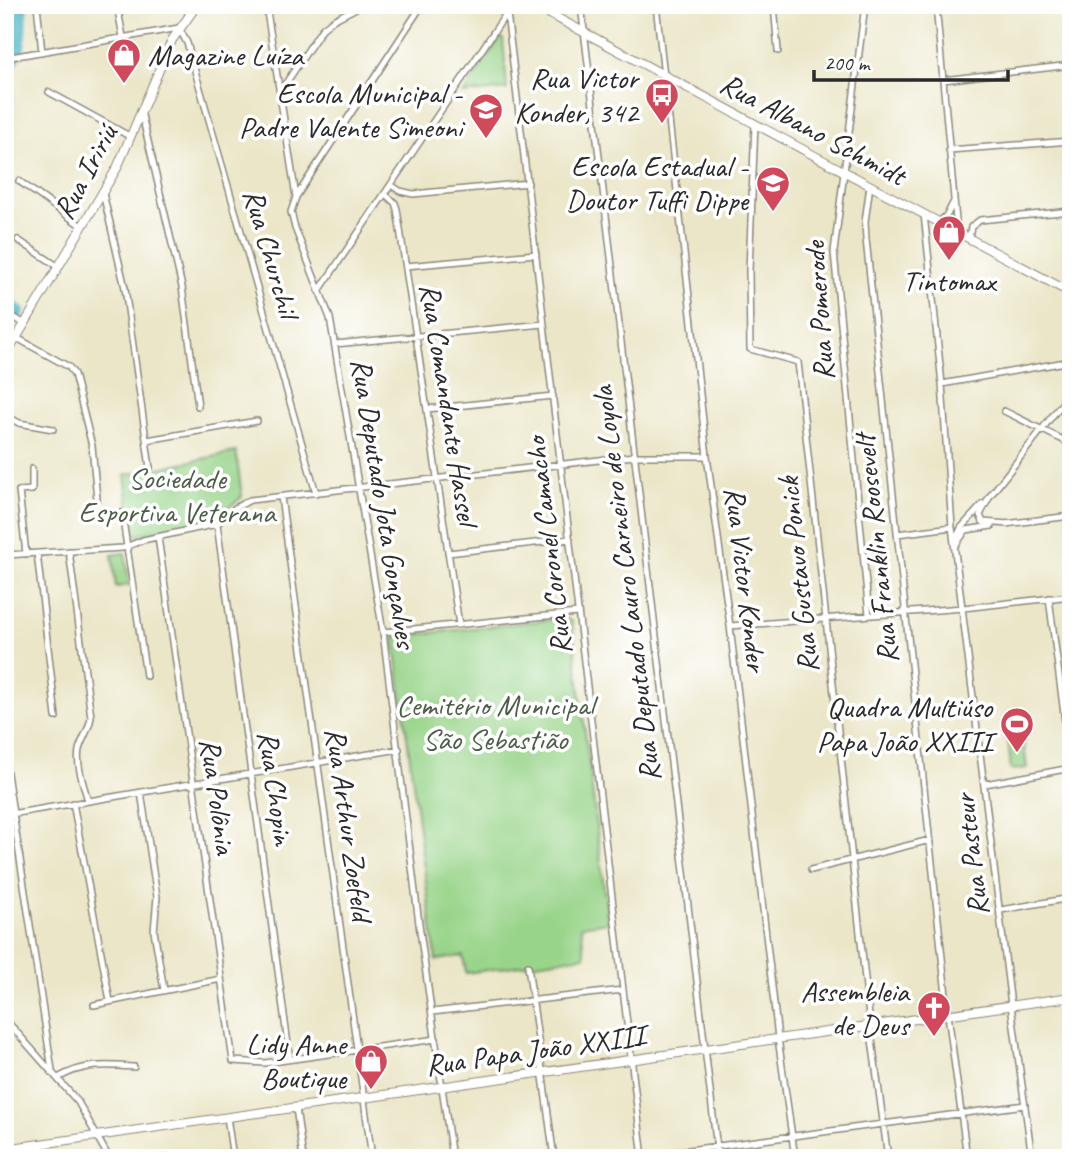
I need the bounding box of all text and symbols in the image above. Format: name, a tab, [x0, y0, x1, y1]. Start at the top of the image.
shop icon: Magazine Luíza	[105, 36, 143, 85]
place label: Magazine Luíza	[148, 36, 305, 74]
scale bar	[814, 38, 1008, 82]
text: 200 m	[824, 50, 871, 76]
place label: Rua Victor Konder, 342	[514, 59, 640, 131]
street label: Rua Albano Schmidt	[714, 64, 915, 195]
place label: Escola Municipal - Padre Valente Simeoni	[239, 74, 465, 146]
bus stop icon: Rua Victor Konder, 342	[643, 76, 681, 125]
school or university icon: Escola Municipal - Padre Valente Simeoni	[467, 91, 505, 140]
street label: Rua Iririú	[44, 116, 127, 226]
place label: Escola Estadual - Doutor Tuffi Dippe	[566, 147, 750, 219]
school or university icon: Escola Estadual - Doutor Tuffi Dippe	[754, 164, 792, 213]
street label: Rua Churchil	[235, 184, 309, 326]
shop icon: Tintomax	[930, 213, 968, 262]
street label: Rua Pomerode	[795, 238, 843, 382]
place label: Tintomax	[903, 262, 998, 300]
street label: Rua Comandante Hassel	[411, 281, 488, 532]
street label: Rua Deputado Jota Gonçalves	[342, 355, 426, 653]
street label: Rua Deputado Lauro Carneiro de Loyola	[583, 382, 669, 784]
street label: Rua Franklin Roosevelt	[845, 429, 907, 665]
street label: Rua Coronel Camacho	[515, 432, 580, 657]
park label: Sociedade Esportiva Veterana	[79, 459, 277, 531]
street label: Rua Gustavo Ponick	[769, 473, 827, 675]
street label: Rua Victor Konder	[716, 485, 776, 675]
park label: Cemitério Municipal São Sebastião	[396, 686, 599, 758]
place label: Quadra Multiúso Papa João XXIII	[817, 688, 998, 760]
sports icon: Quadra Multiúso Papa João XXIII	[998, 705, 1036, 754]
street label: Rua Arthur Zoefeld	[317, 725, 382, 927]
street label: Rua Chopin	[249, 728, 303, 849]
street label: Rua Polônia	[191, 736, 245, 858]
street label: Rua Pasteur	[944, 790, 997, 918]
place label: Assembleia de Deus	[801, 972, 912, 1044]
church icon: Assembleia de Deus	[915, 989, 953, 1038]
street label: Rua Papa João XXIII	[423, 1015, 653, 1084]
place label: Lidy Anne Boutique	[246, 1025, 348, 1097]
shop icon: Lidy Anne Boutique	[352, 1042, 390, 1091]

